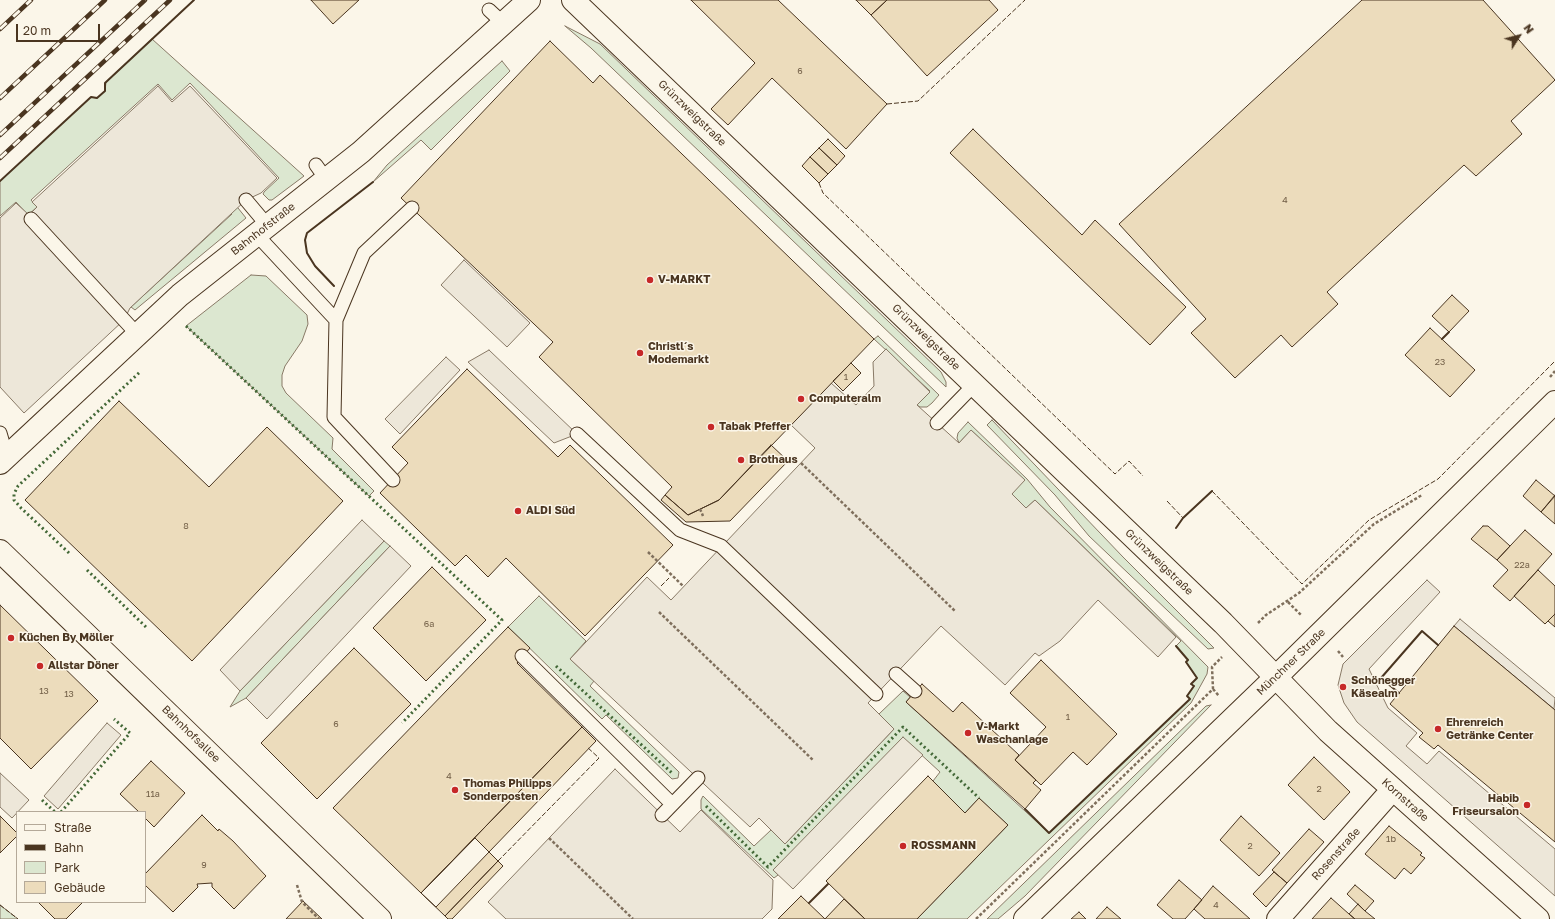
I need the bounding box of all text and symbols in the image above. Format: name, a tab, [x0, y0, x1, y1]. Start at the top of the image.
scale bar	[18, 16, 102, 42]
north arrow	[1499, 16, 1539, 56]
text: N	[1521, 21, 1537, 36]
text: 20 m	[23, 23, 51, 38]
house number: 6	[797, 66, 803, 76]
street label: Grünzweigstraße	[655, 77, 729, 149]
house number: 4	[1282, 195, 1288, 205]
street label: Bahnhofstraße	[228, 200, 298, 258]
place label: V-MARKT	[658, 273, 710, 287]
marker: V-MARKT	[645, 275, 655, 285]
street label: Grünzweigstraße	[889, 301, 963, 373]
place label: Christl´s Modemarkt	[648, 340, 709, 366]
marker: Christl´s Modemarkt	[635, 348, 645, 358]
house number: 23	[1435, 357, 1445, 367]
house number: 1	[844, 372, 848, 382]
place label: Computeralm	[809, 392, 881, 406]
marker: Computeralm	[796, 394, 806, 404]
place label: Tabak Pfeffer	[719, 420, 791, 434]
marker: Tabak Pfeffer	[706, 422, 716, 432]
place label: Brothaus	[749, 453, 798, 467]
marker: Brothaus	[736, 455, 746, 465]
place label: ALDI Süd	[526, 504, 575, 518]
marker: ALDI Süd	[513, 506, 523, 516]
house number: 8	[183, 521, 189, 531]
street label: Grünzweigstraße	[1122, 526, 1196, 598]
house number: 22a	[1514, 560, 1530, 570]
house number: 6a	[424, 619, 434, 629]
street label: Münchner Straße	[1254, 626, 1328, 698]
place label: Küchen By Möller	[19, 631, 114, 645]
marker: Küchen By Möller	[6, 633, 16, 643]
place label: Allstar Döner	[48, 659, 119, 673]
marker: Allstar Döner	[35, 661, 45, 671]
place label: Schönegger Käsealm	[1351, 674, 1415, 700]
marker: Schönegger Käsealm	[1338, 682, 1348, 692]
house number: 13	[39, 686, 49, 696]
house number: 13	[64, 689, 74, 699]
street label: Bahnhofsallee	[159, 703, 223, 765]
house number: 1	[1066, 712, 1070, 722]
place label: Ehrenreich Getränke Center	[1446, 716, 1534, 742]
house number: 6	[333, 719, 339, 729]
place label: V-Markt Waschanlage	[976, 720, 1048, 746]
marker: Ehrenreich Getränke Center	[1433, 724, 1443, 734]
marker: V-Markt Waschanlage	[963, 728, 973, 738]
house number: 4	[446, 771, 452, 781]
street label: Kornstraße	[1379, 776, 1431, 824]
place label: Thomas Philipps Sonderposten	[463, 777, 552, 803]
house number: 2	[1316, 784, 1322, 794]
marker: Thomas Philipps Sonderposten	[450, 785, 460, 795]
house number: 11a	[146, 789, 160, 799]
place label: Habib Friseursalon	[1452, 792, 1519, 818]
marker: Habib Friseursalon	[1522, 800, 1532, 810]
legend	[16, 811, 146, 903]
text: Straße	[54, 820, 92, 835]
street label: Rosenstraße	[1309, 825, 1363, 883]
house number: 1b	[1386, 834, 1396, 844]
place label: ROSSMANN	[911, 839, 976, 853]
text: Bahn	[54, 840, 84, 855]
marker: ROSSMANN	[898, 841, 908, 851]
house number: 2	[1247, 841, 1253, 851]
text: Park	[54, 860, 80, 875]
house number: 9	[201, 860, 207, 870]
text: Gebäude	[54, 880, 105, 895]
house number: 4	[1213, 900, 1219, 910]

